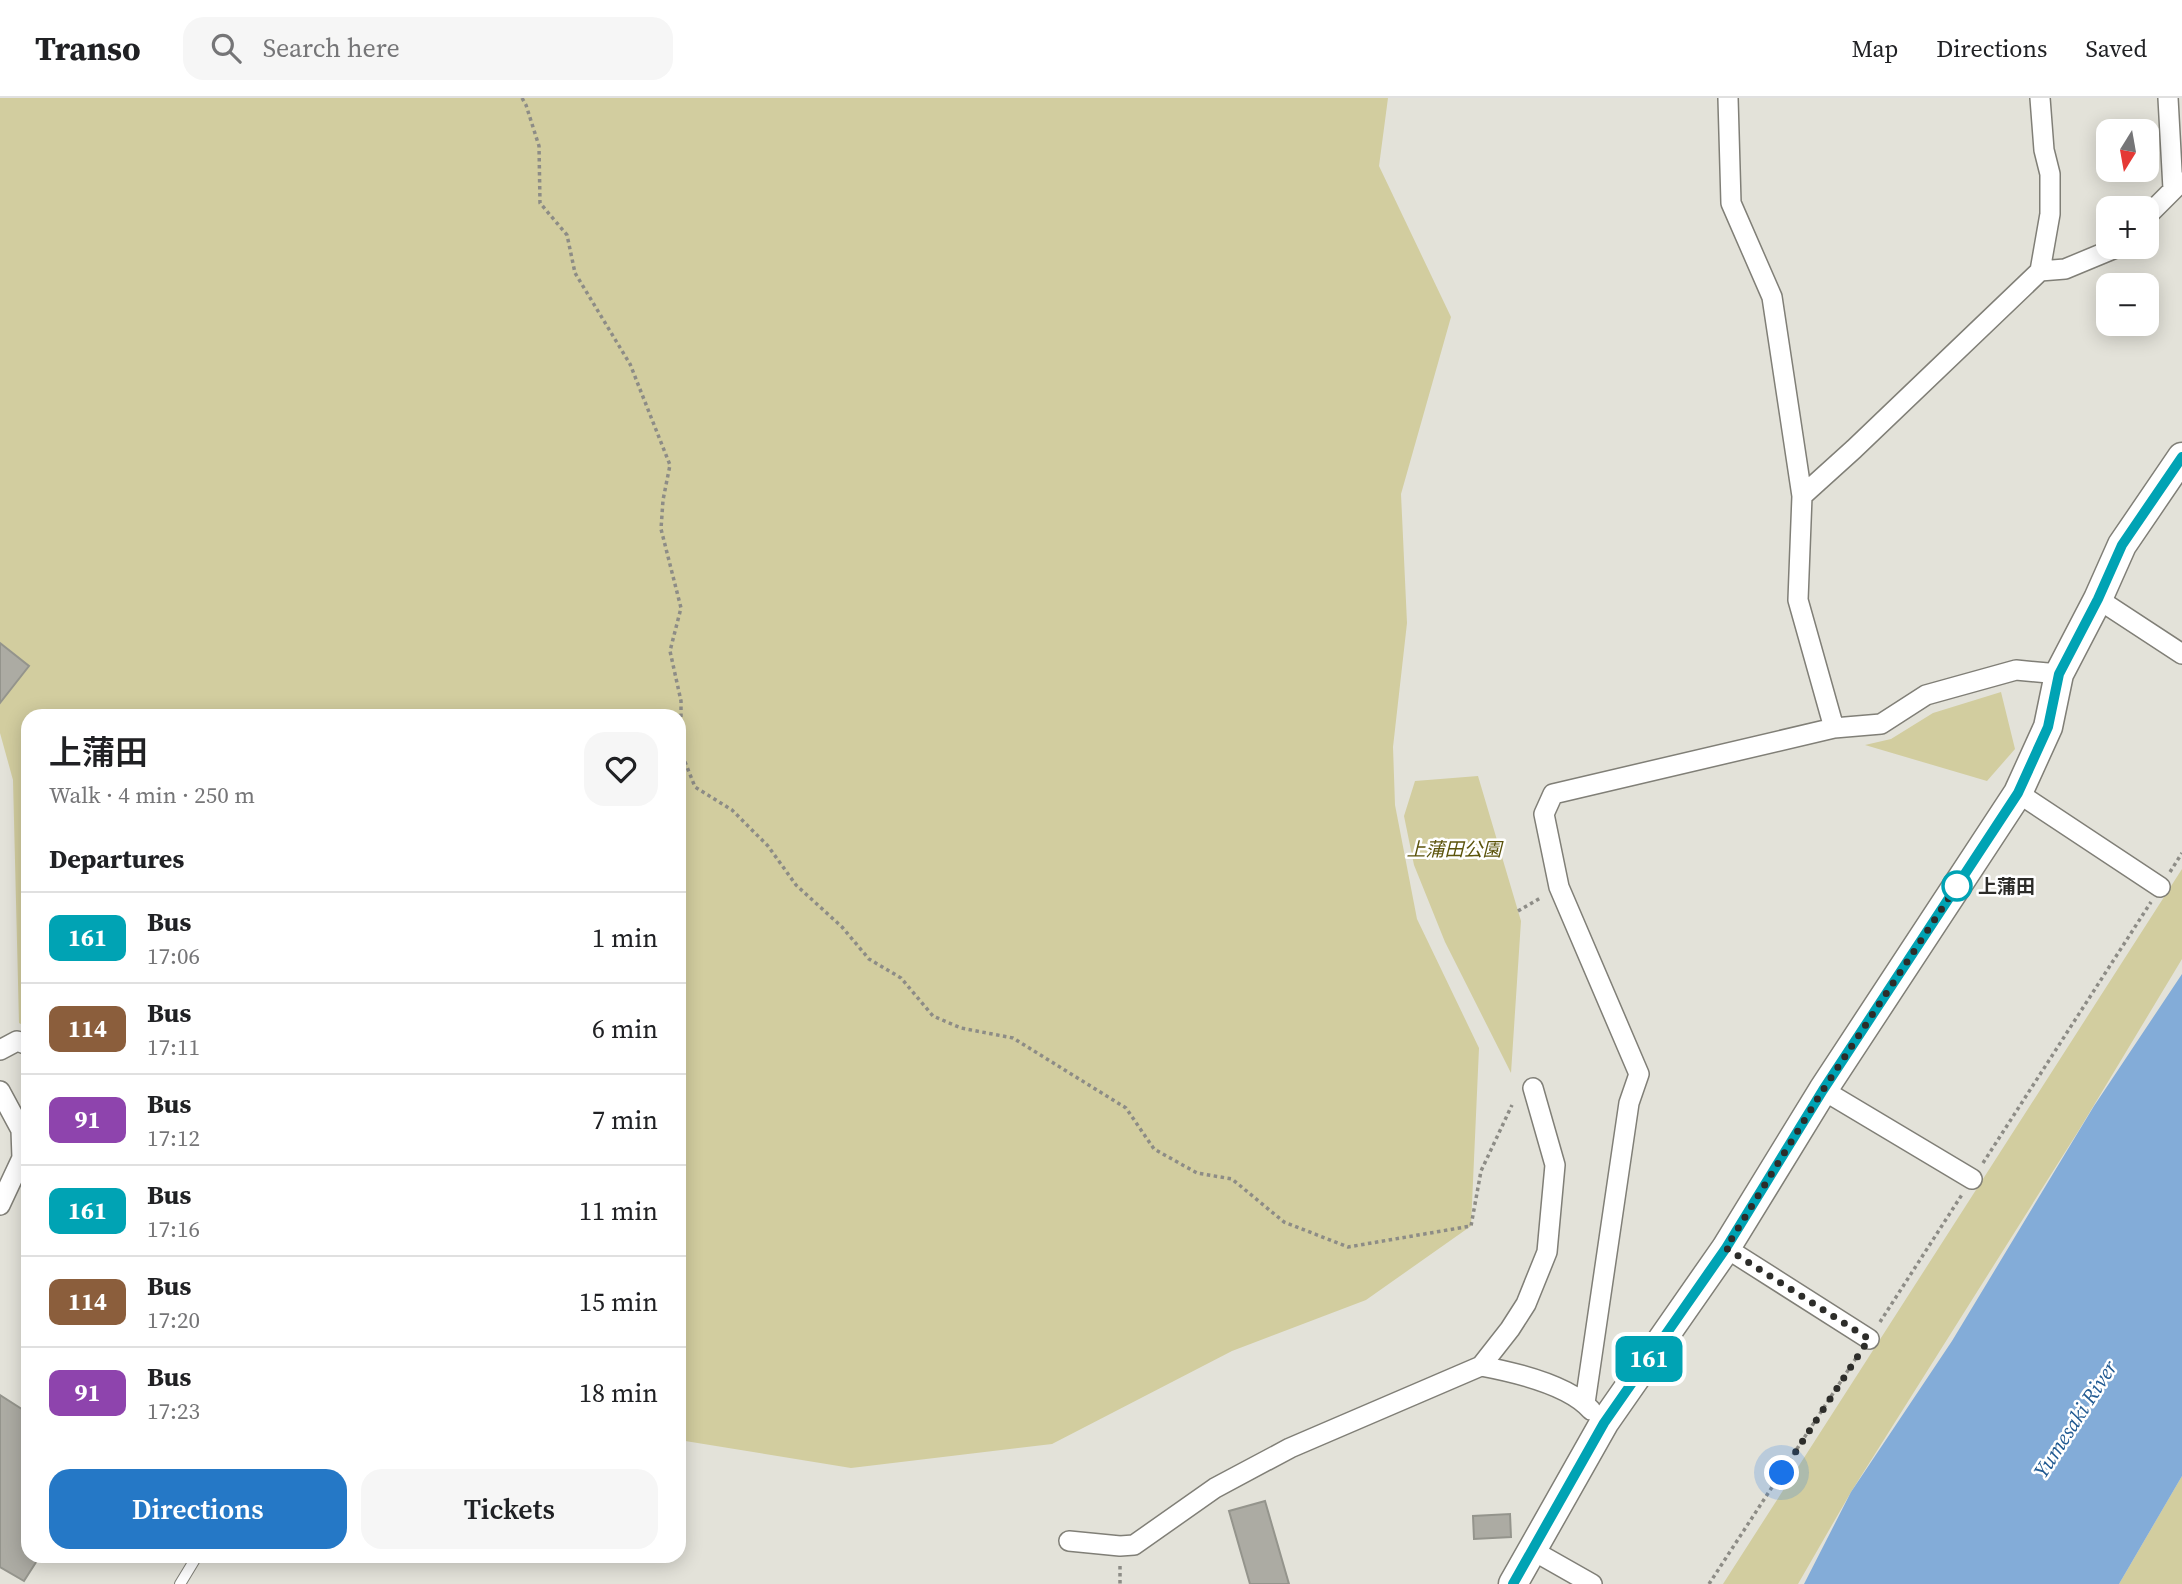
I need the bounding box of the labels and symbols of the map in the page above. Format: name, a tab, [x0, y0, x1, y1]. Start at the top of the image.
north arrow	[2096, 119, 2160, 182]
park label: 上蒲田公園	[1406, 836, 1504, 862]
marker: 上蒲田	[1942, 871, 1972, 901]
place label: 上蒲田	[1978, 873, 2035, 899]
line badge: 161	[1609, 1336, 1689, 1382]
water label: Yumesaki River	[2026, 1354, 2124, 1483]
your location	[1764, 1455, 1799, 1490]

